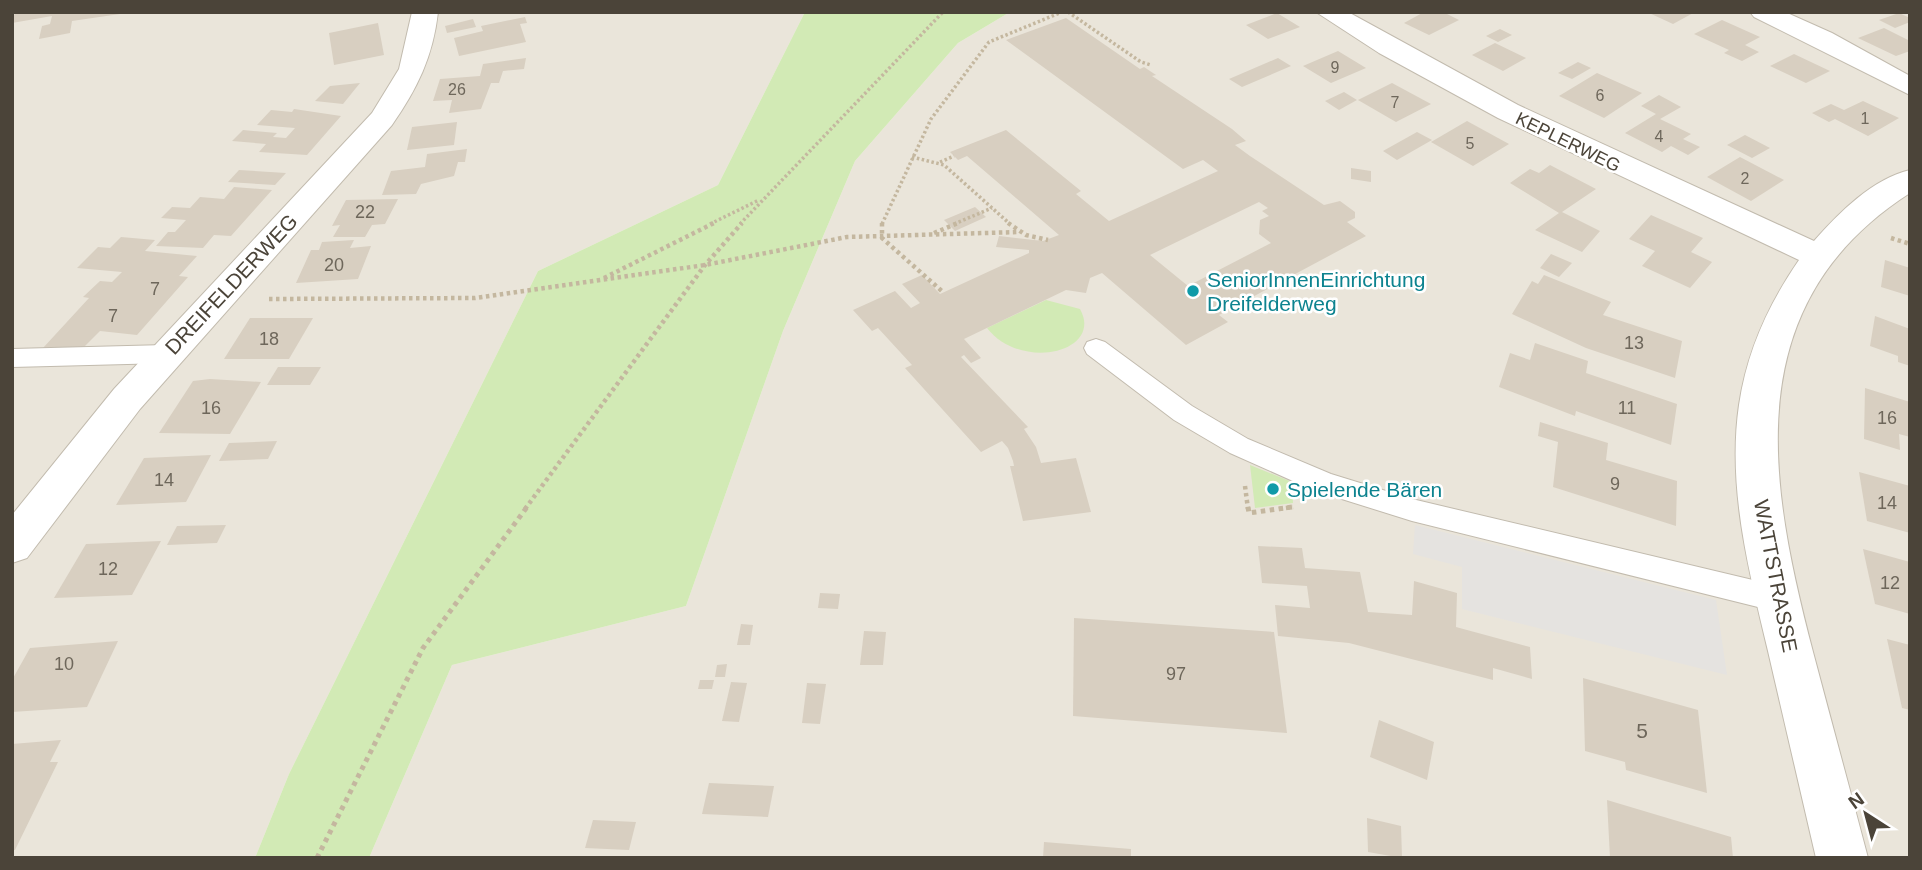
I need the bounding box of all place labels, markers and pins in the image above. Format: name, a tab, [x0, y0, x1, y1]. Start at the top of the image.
place label: SeniorInnenEinrichtung Dreifelderweg	[1207, 268, 1425, 315]
marker: SeniorInnenEinrichtung Dreifelderweg	[1185, 283, 1201, 299]
place label: Spielende Bären	[1287, 478, 1442, 501]
marker: Spielende Bären	[1265, 481, 1281, 497]

